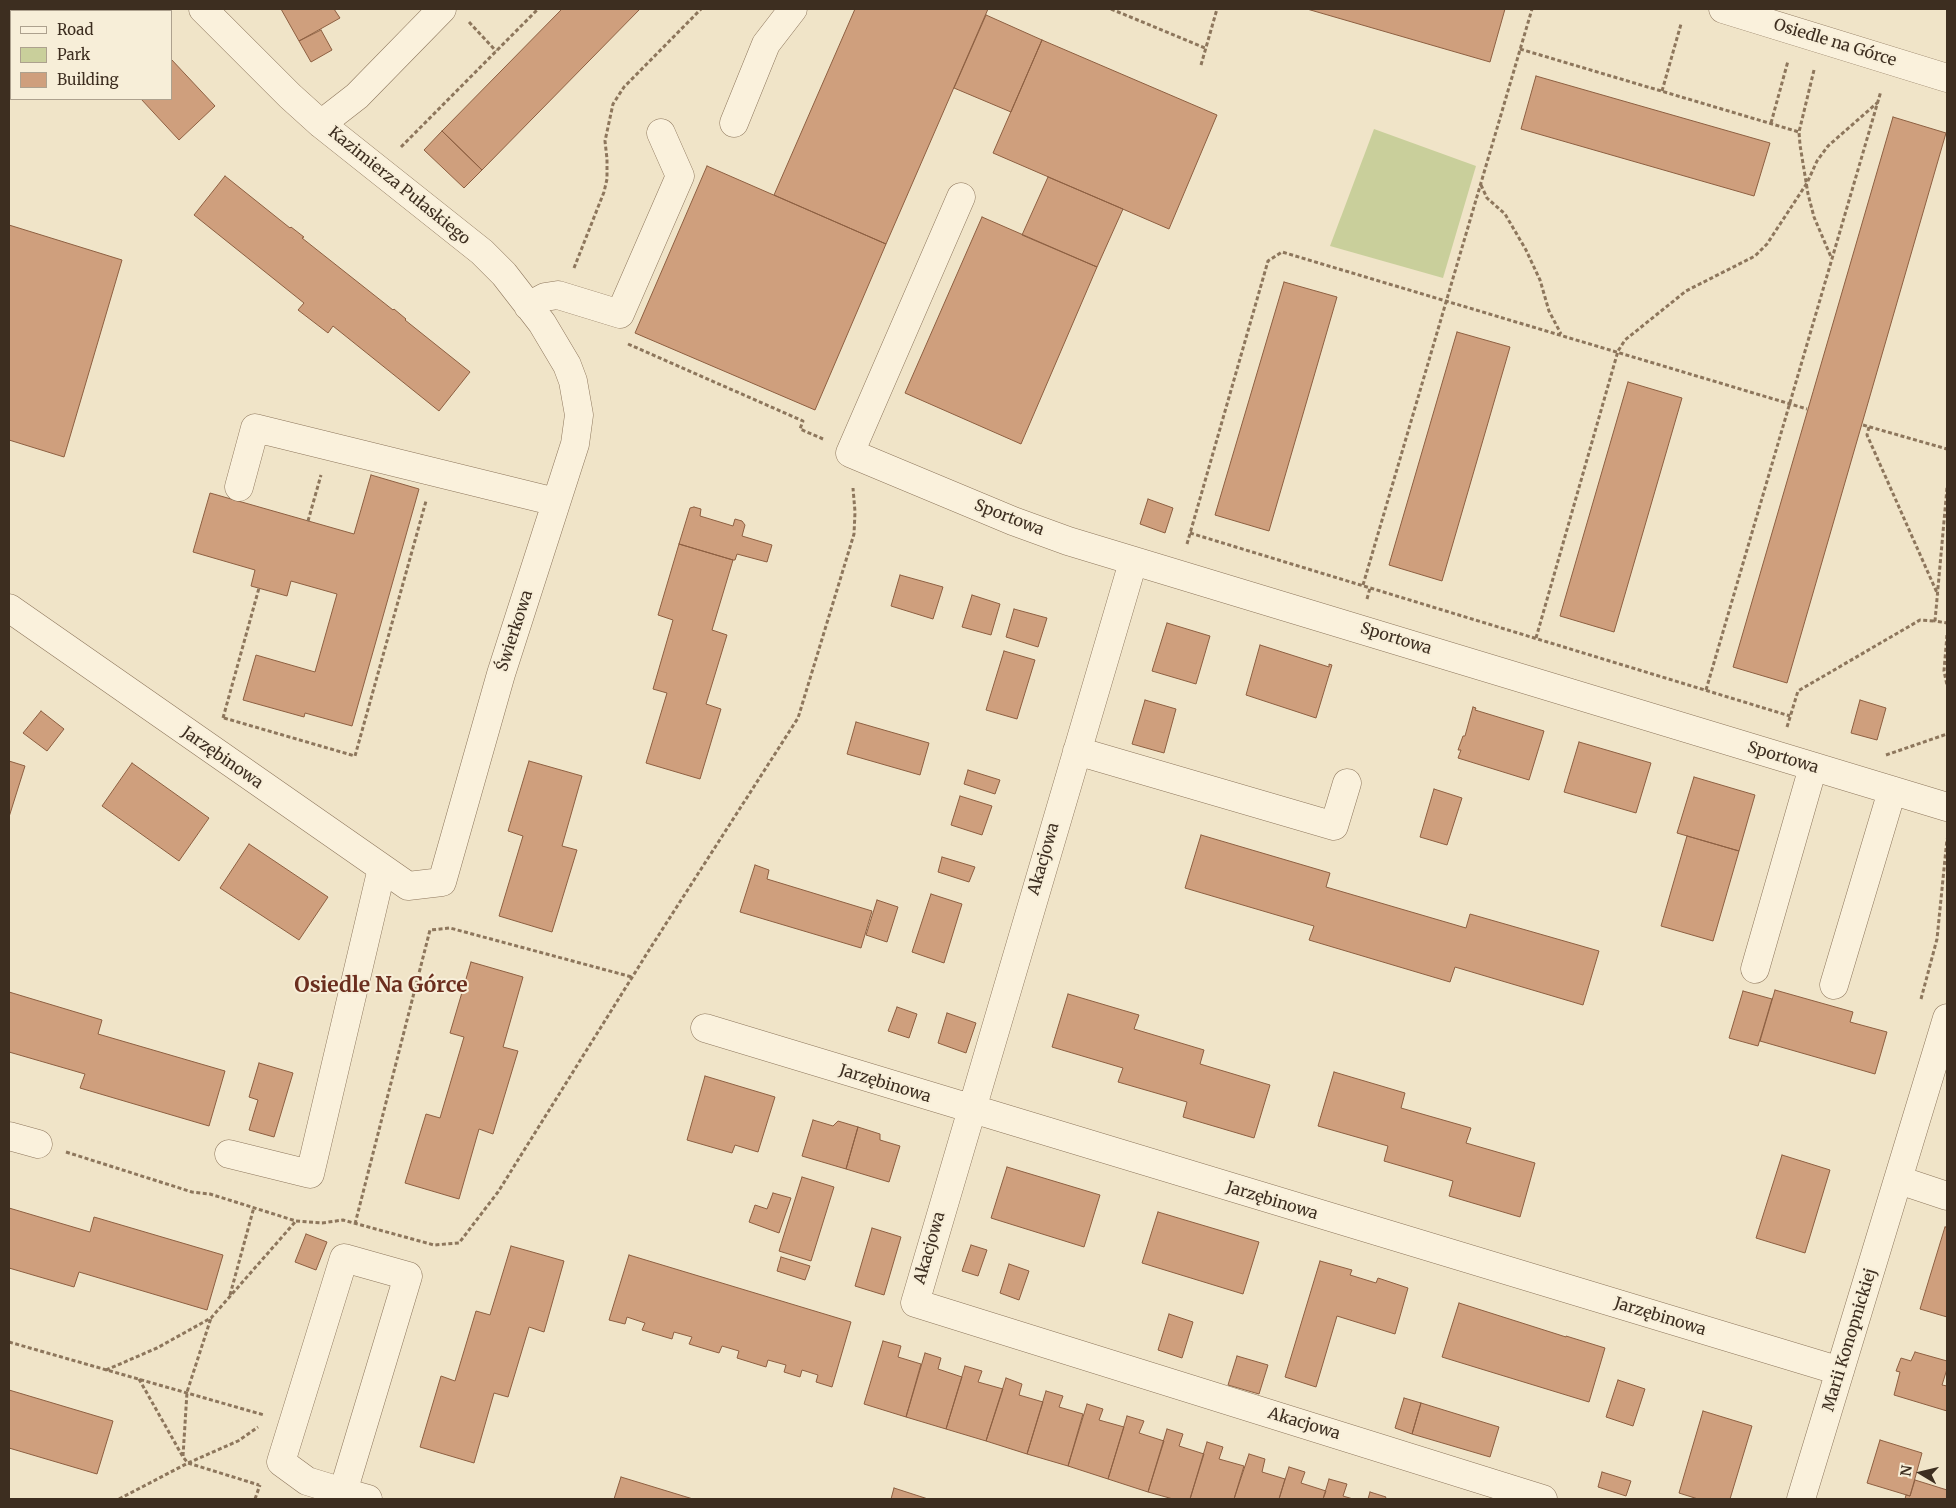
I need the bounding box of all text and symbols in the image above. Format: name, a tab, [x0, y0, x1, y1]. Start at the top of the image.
legend	[10, 10, 172, 100]
street label: Osiedle na Górce	[1771, 15, 1899, 71]
text: Road	[57, 20, 93, 39]
text: Park	[57, 45, 90, 64]
text: Building	[57, 70, 119, 89]
street label: Kazimierza Pułaskiego	[324, 123, 474, 249]
street label: Sportowa	[971, 496, 1047, 540]
street label: Świerkowa	[493, 588, 537, 674]
street label: Sportowa	[1358, 619, 1434, 659]
street label: Jarzębinowa	[178, 723, 266, 793]
street label: Sportowa	[1745, 738, 1821, 778]
street label: Akacjowa	[1025, 821, 1063, 897]
district label: Osiedle Na Górce	[294, 973, 468, 999]
street label: Jarzębinowa	[837, 1061, 933, 1107]
street label: Jarzębinowa	[1224, 1178, 1320, 1224]
street label: Akacjowa	[911, 1210, 949, 1286]
street label: Marii Konopnickiej	[1819, 1266, 1881, 1414]
street label: Jarzębinowa	[1612, 1294, 1708, 1340]
street label: Akacjowa	[1266, 1404, 1342, 1444]
north arrow	[1896, 1448, 1946, 1498]
text: N	[1896, 1464, 1916, 1478]

